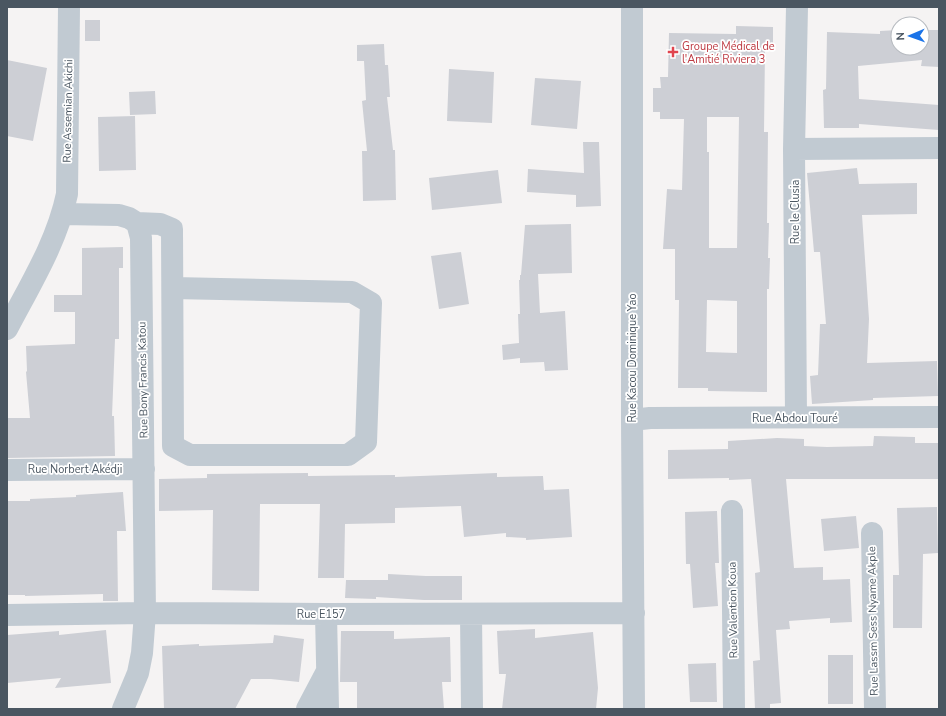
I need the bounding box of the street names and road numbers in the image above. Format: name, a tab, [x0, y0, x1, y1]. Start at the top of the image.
street label: Rue Assemian Akichi	[60, 59, 76, 163]
street label: Rue le Clusia	[788, 180, 803, 244]
street label: Rue Kacou Dominique Yao	[625, 294, 640, 422]
street label: Rue Bony Francis Katou	[134, 321, 152, 439]
street label: Rue Abdou Touré	[752, 411, 838, 426]
street label: Rue Norbert Akédji	[28, 462, 122, 477]
street label: Rue Lassm Sess Nyame Akple	[864, 546, 882, 696]
street label: Rue Valention Koua	[725, 561, 741, 658]
street label: Rue E157	[297, 607, 345, 622]

